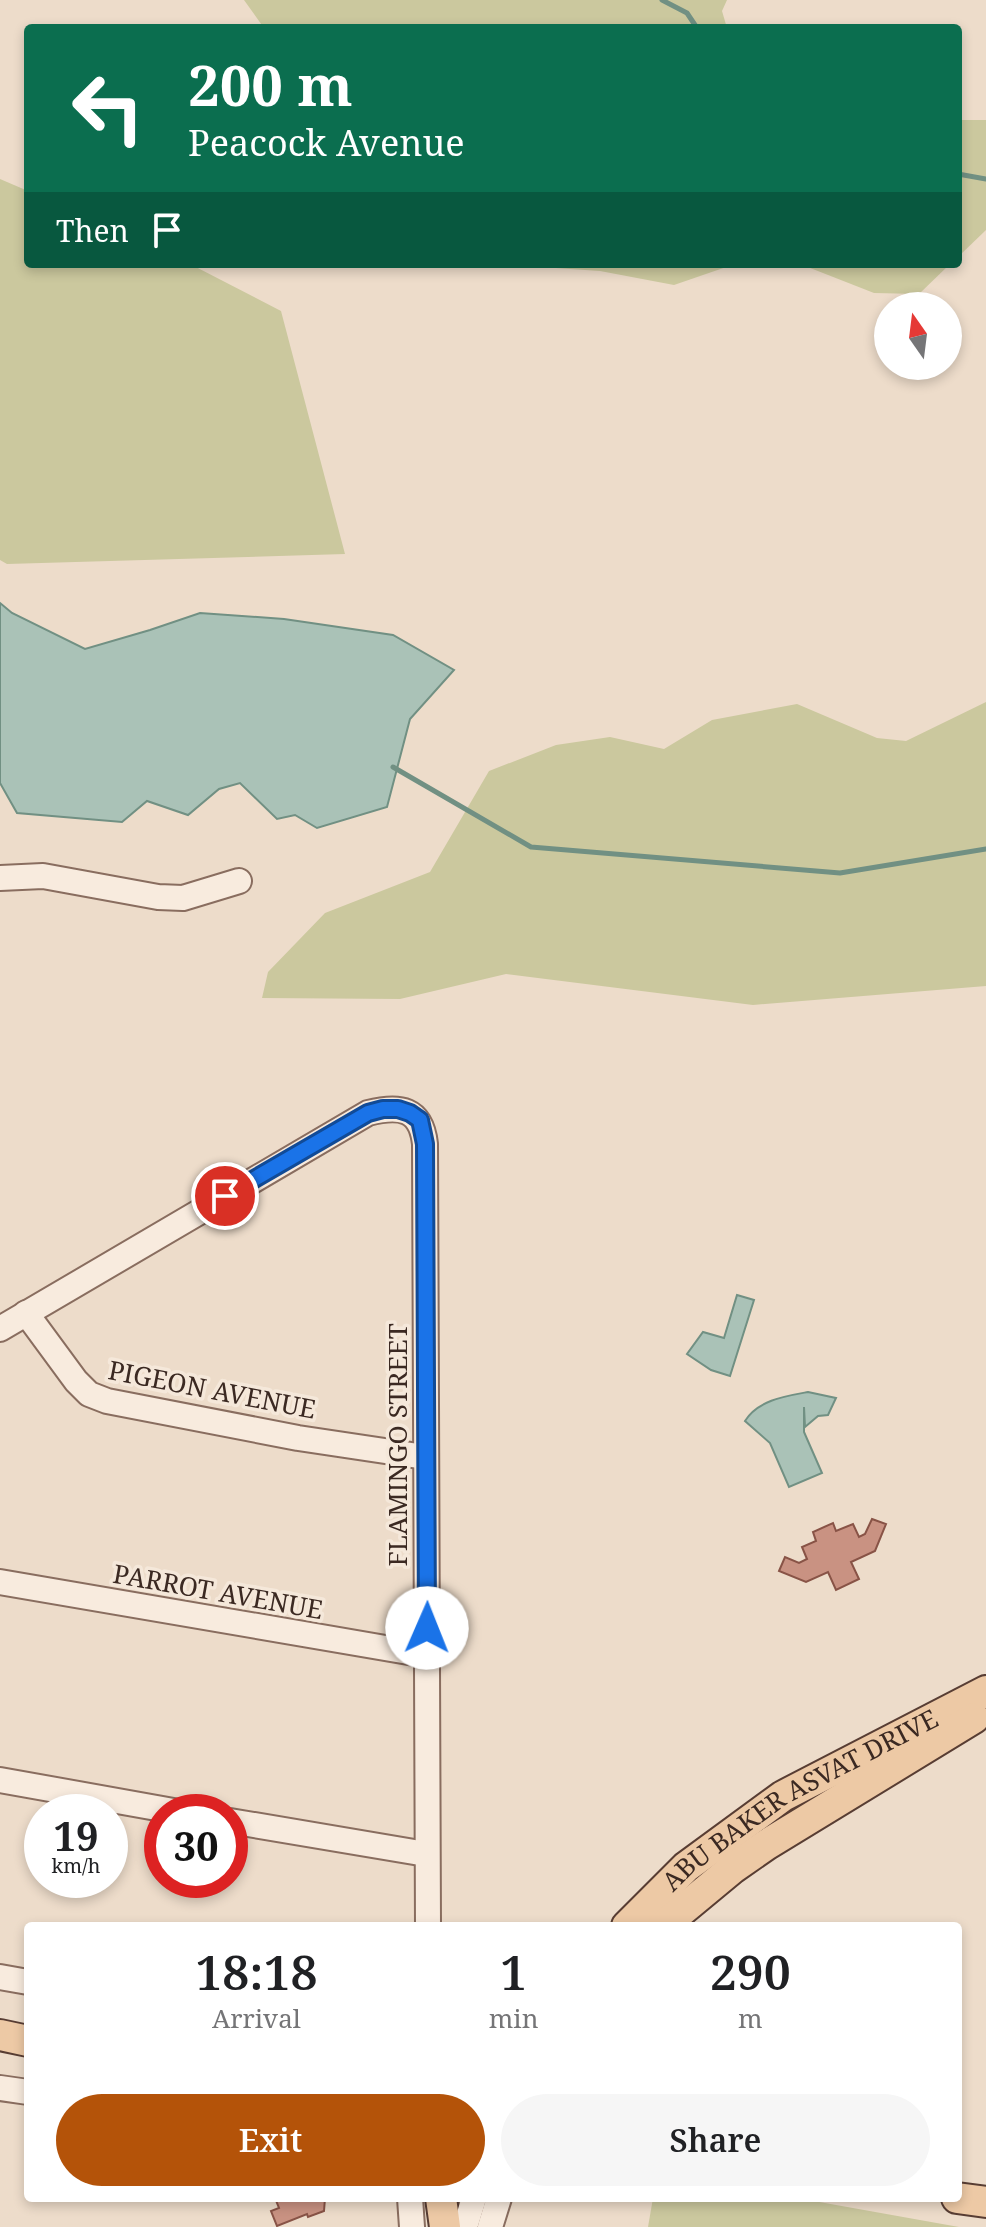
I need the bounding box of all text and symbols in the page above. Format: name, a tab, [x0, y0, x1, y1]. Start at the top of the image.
text: 200 m	[188, 46, 353, 122]
icon: left	[56, 56, 160, 160]
text: Peacock Avenue	[188, 118, 465, 167]
icon: arrive	[145, 208, 189, 252]
text: Then	[56, 210, 129, 251]
north arrow	[874, 292, 962, 380]
map controls	[874, 292, 962, 380]
pin	[191, 1162, 259, 1230]
icon: arrive	[203, 1174, 247, 1218]
street label: FLAMINGO STREET	[379, 1323, 415, 1567]
street label: PIGEON AVENUE	[105, 1351, 319, 1427]
street label: PARROT AVENUE	[110, 1555, 326, 1627]
position arrow	[385, 1586, 469, 1670]
street label: ABU BAKER ASVAT DRIVE	[653, 1700, 944, 1898]
speed limit sign: 30	[144, 1794, 248, 1898]
text: 19	[53, 1808, 99, 1863]
text: km/h	[51, 1852, 101, 1879]
text: 18:18	[195, 1939, 318, 2004]
text: 1	[500, 1939, 527, 2004]
text: 290	[710, 1939, 791, 2004]
text: Arrival	[212, 2000, 301, 2036]
text: min	[489, 2000, 538, 2036]
text: m	[738, 2000, 763, 2036]
button: Exit	[56, 2094, 485, 2186]
button: Share	[501, 2094, 930, 2186]

